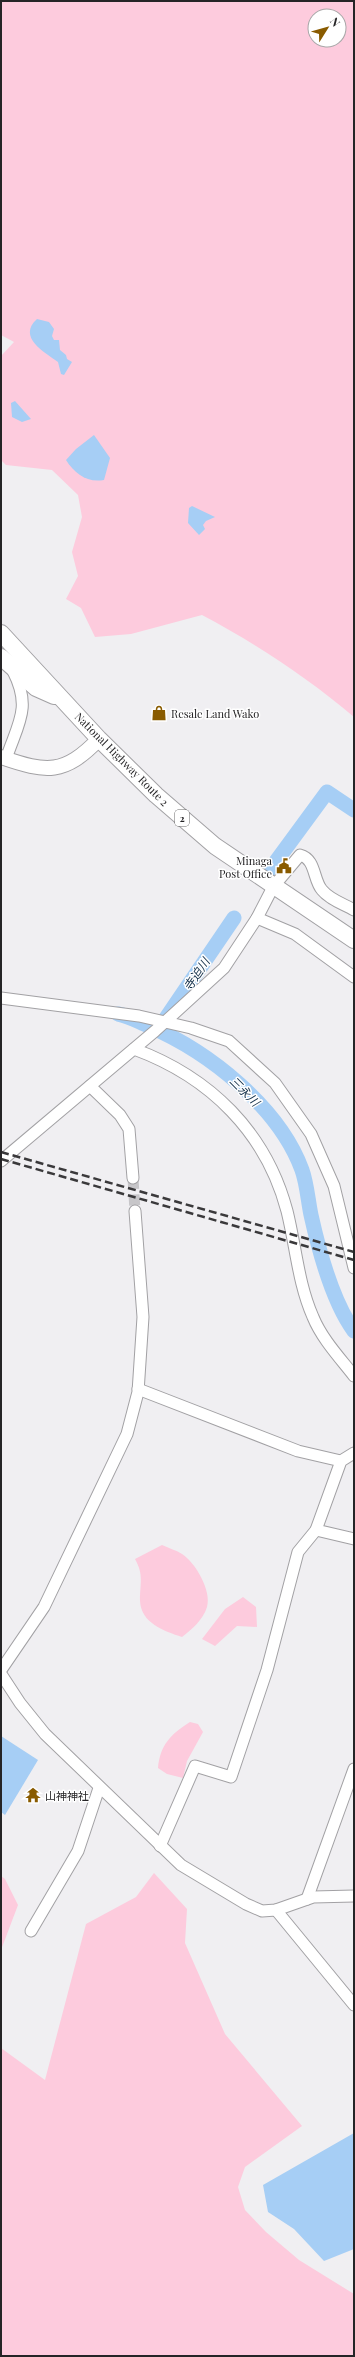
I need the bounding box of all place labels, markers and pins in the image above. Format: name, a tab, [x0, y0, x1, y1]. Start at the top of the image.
shop icon: Resale Land Wako	[150, 704, 168, 722]
place label: Resale Land Wako	[171, 706, 259, 721]
place label: Minaga Post Office	[219, 853, 273, 881]
public building icon: Minaga Post Office	[275, 857, 293, 875]
temple icon: 山神神社	[24, 1786, 42, 1804]
place label: 山神神社	[45, 1788, 89, 1803]

